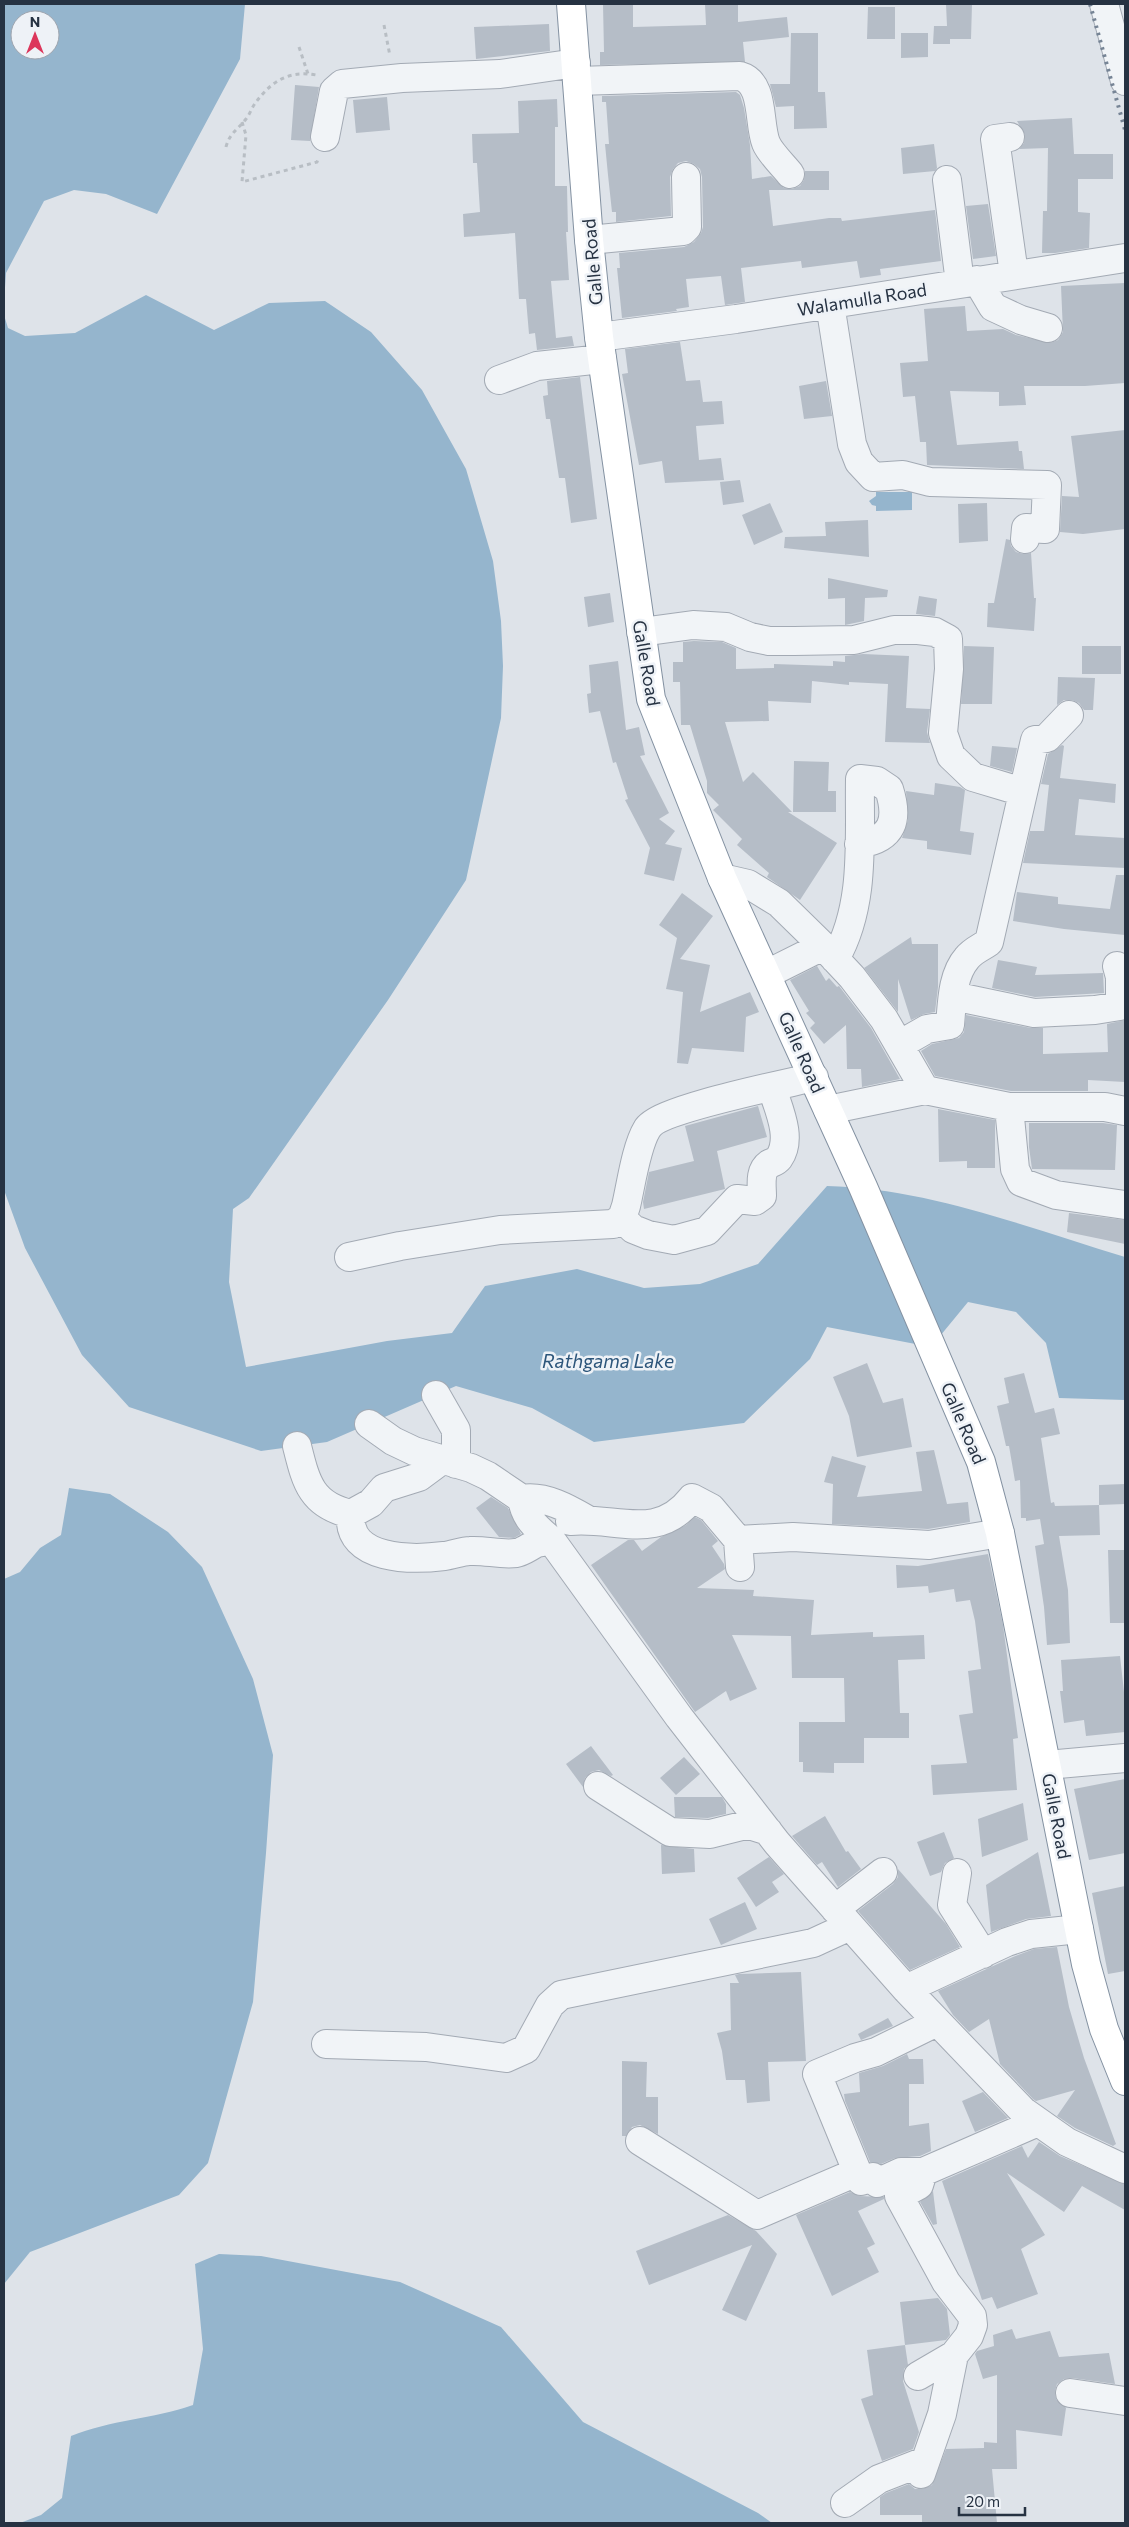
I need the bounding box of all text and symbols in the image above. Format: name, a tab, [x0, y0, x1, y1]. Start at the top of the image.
north arrow	[10, 10, 60, 60]
text: N	[30, 13, 40, 30]
street label: Galle Road	[577, 218, 607, 306]
street label: Walamulla Road	[796, 278, 928, 320]
street label: Galle Road	[629, 618, 665, 708]
street label: Galle Road	[774, 1008, 830, 1096]
water label: Rathgama Lake	[542, 1349, 674, 1372]
street label: Galle Road	[937, 1379, 991, 1467]
street label: Galle Road	[1038, 1771, 1076, 1861]
scale bar	[959, 2484, 1025, 2516]
text: 20 m	[966, 2492, 1000, 2510]

